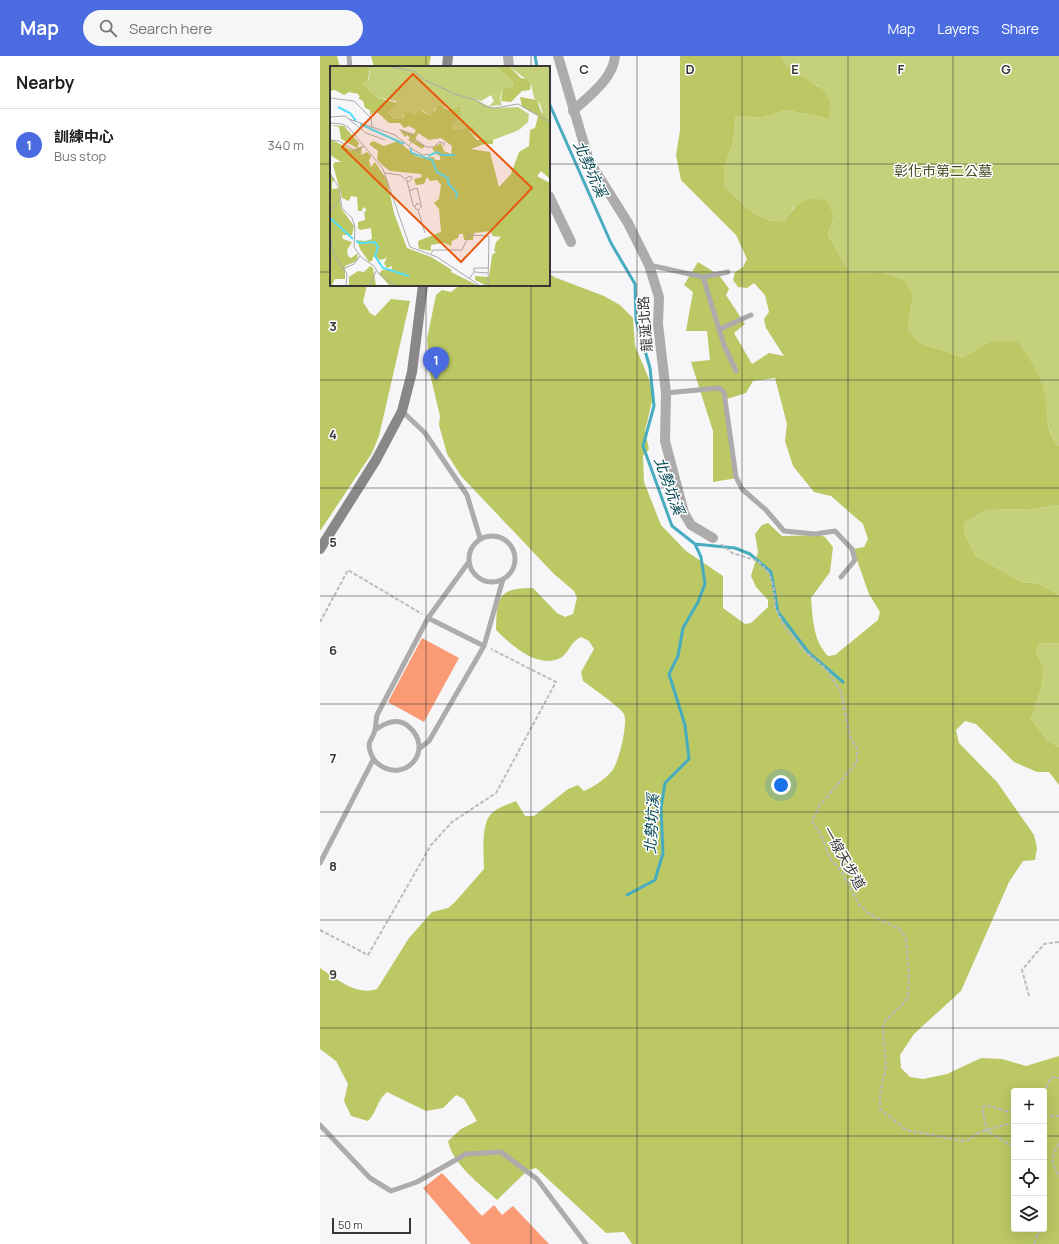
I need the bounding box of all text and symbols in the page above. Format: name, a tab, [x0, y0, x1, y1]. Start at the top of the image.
search box	[83, 10, 363, 46]
text: Map	[20, 15, 59, 41]
icon: search	[97, 17, 119, 39]
text: Search here	[129, 18, 212, 39]
text: Map	[887, 19, 915, 38]
text: Layers	[937, 19, 979, 38]
text: Share	[1001, 19, 1039, 38]
text: C	[579, 60, 589, 78]
text: D	[685, 60, 695, 78]
text: E	[791, 60, 799, 78]
text: F	[898, 60, 905, 78]
text: G	[1001, 60, 1011, 78]
inset map	[330, 66, 550, 286]
text: Nearby	[16, 71, 74, 94]
text: 訓練中心	[54, 126, 114, 147]
text: 1	[26, 136, 32, 154]
text: 340 m	[268, 136, 304, 154]
water label: 北勢坑溪	[569, 137, 613, 202]
text: Bus stop	[54, 147, 106, 165]
park label: 彰化市第二公墓	[894, 161, 992, 180]
street label: 龍涎北路	[633, 295, 656, 353]
text: 3	[329, 317, 337, 335]
pin: 1	[423, 347, 449, 380]
text: 4	[329, 425, 337, 443]
water label: 北勢坑溪	[649, 454, 690, 519]
text: 5	[329, 533, 337, 551]
text: 6	[329, 641, 337, 659]
text: 7	[330, 749, 337, 767]
your location	[771, 775, 791, 795]
water label: 北勢坑溪	[639, 791, 664, 854]
street label: 一線天步道	[819, 823, 870, 893]
text: 8	[329, 857, 337, 875]
text: 9	[329, 965, 337, 983]
map controls	[1011, 1088, 1047, 1232]
button: +	[1011, 1088, 1047, 1124]
button: −	[1011, 1124, 1047, 1160]
button: locate	[1011, 1160, 1047, 1196]
button: layers	[1011, 1196, 1047, 1232]
scale bar	[332, 1216, 411, 1235]
text: 50 m	[338, 1217, 363, 1232]

